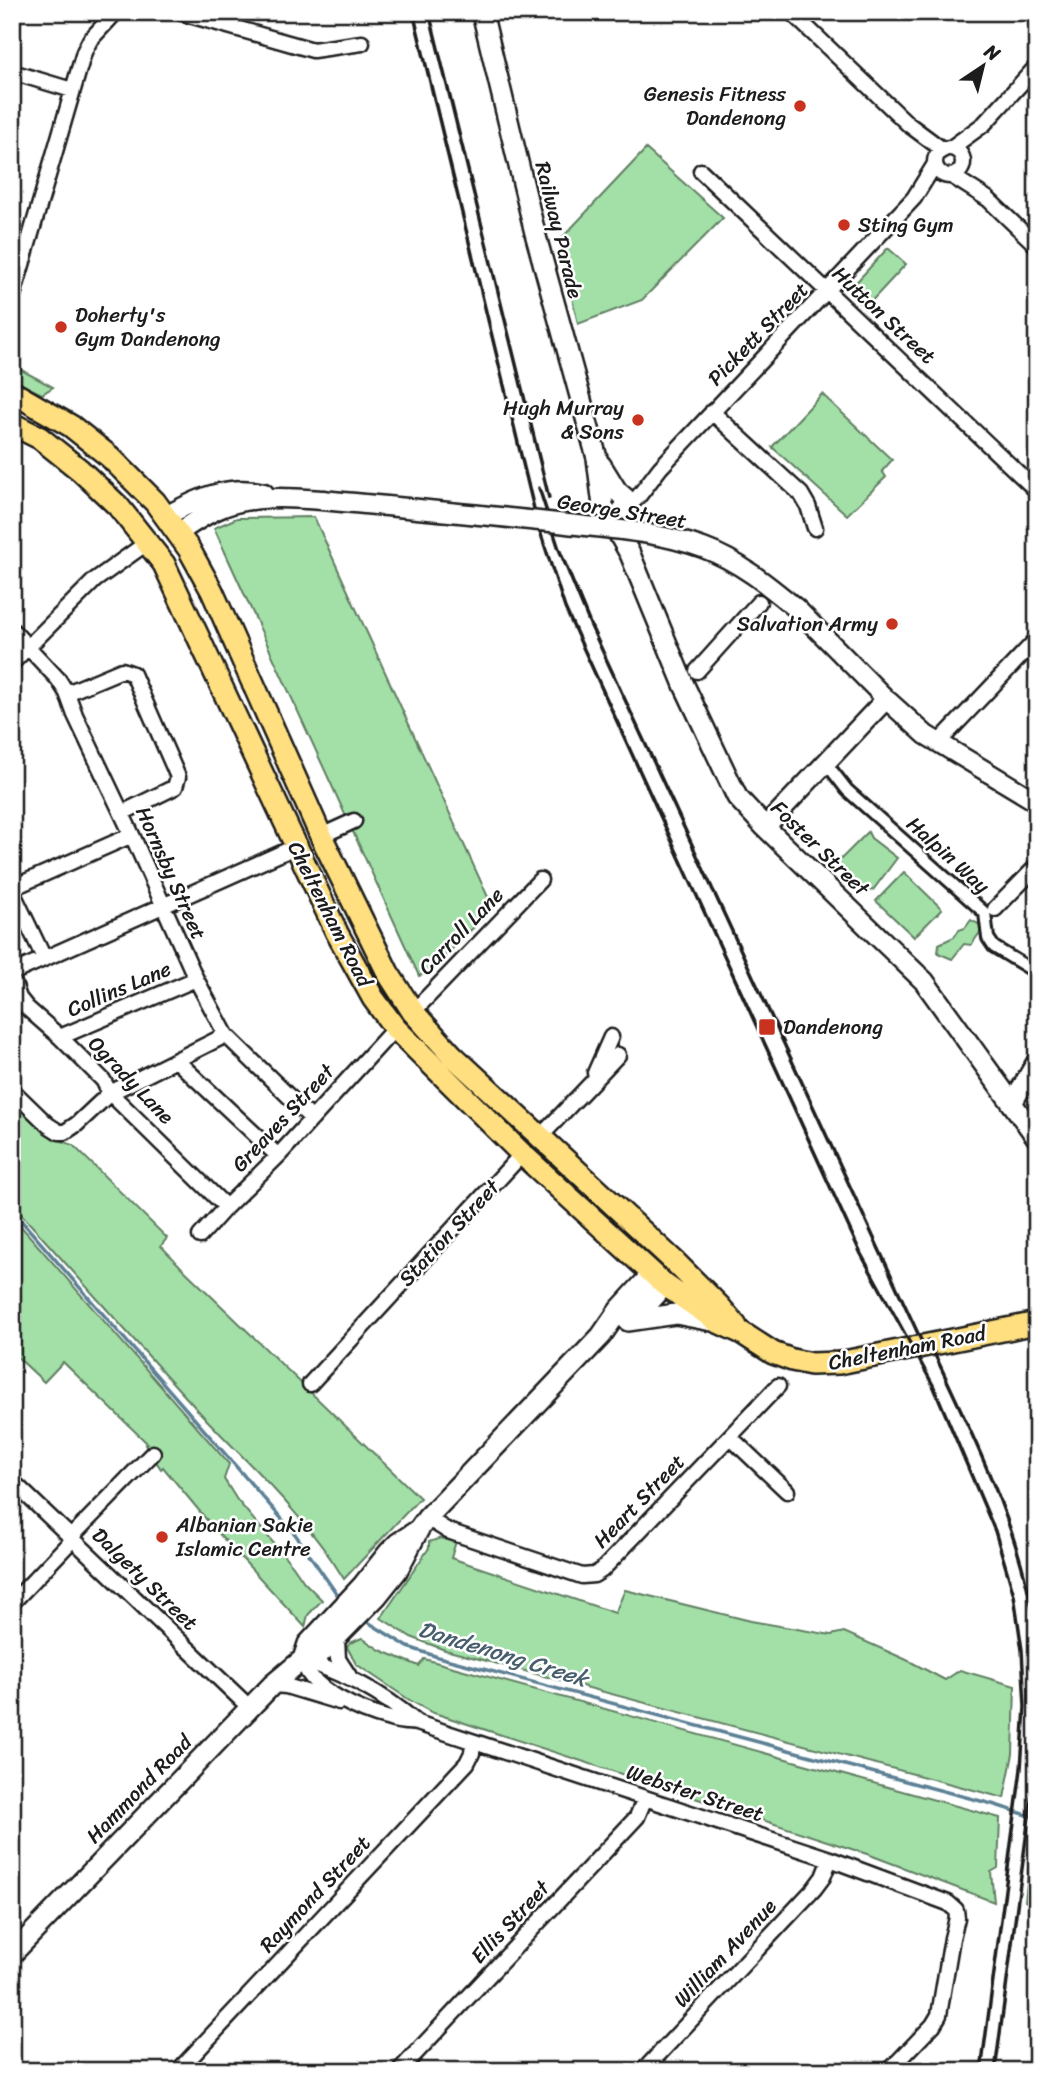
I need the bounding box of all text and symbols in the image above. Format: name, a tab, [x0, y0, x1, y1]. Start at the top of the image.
north arrow	[948, 32, 1018, 102]
text: N	[977, 35, 1008, 70]
place label: Genesis Fitness Dandenong	[644, 75, 786, 137]
marker: Genesis Fitness Dandenong	[792, 98, 808, 114]
street label: Railway Parade	[524, 157, 594, 303]
place label: Sting Gym	[858, 206, 954, 244]
marker: Sting Gym	[836, 217, 852, 233]
street label: Hutton Street	[823, 256, 945, 374]
street label: Pickett Street	[698, 273, 818, 395]
place label: Doherty's Gym Dandenong	[75, 296, 221, 358]
marker: Doherty's Gym Dandenong	[53, 319, 69, 335]
place label: Hugh Murray & Sons	[503, 389, 624, 451]
marker: Hugh Murray & Sons	[630, 412, 646, 428]
street label: George Street	[555, 482, 689, 540]
place label: Salvation Army	[737, 605, 878, 643]
marker: Salvation Army	[884, 616, 900, 632]
street label: Foster Street	[761, 791, 880, 907]
street label: Hornsby Street	[125, 800, 217, 946]
street label: Halpin Way	[897, 806, 999, 904]
street label: Cheltenham Road	[277, 834, 384, 995]
street label: Carroll Lane	[409, 878, 513, 984]
street label: Collins Lane	[61, 950, 177, 1028]
place label: Dandenong	[783, 1008, 883, 1046]
marker: Dandenong	[757, 1017, 777, 1037]
street label: Ogrady Lane	[78, 1026, 184, 1134]
street label: Greaves Street	[222, 1053, 345, 1181]
street label: Station Street	[389, 1169, 510, 1296]
street label: Cheltenham Road	[825, 1314, 991, 1382]
street label: Heart Street	[583, 1444, 695, 1558]
place label: Albanian Sakie Islamic Centre	[175, 1506, 313, 1568]
street label: Dalgety Street	[83, 1518, 207, 1640]
marker: Albanian Sakie Islamic Centre	[154, 1529, 170, 1545]
water label: Dandenong Creek	[413, 1609, 595, 1700]
street label: Hammond Road	[76, 1724, 203, 1853]
street label: Webster Street	[621, 1753, 769, 1833]
street label: Raymond Street	[250, 1826, 380, 1962]
street label: Ellis Street	[461, 1870, 560, 1973]
street label: William Avenue	[664, 1889, 786, 2017]

